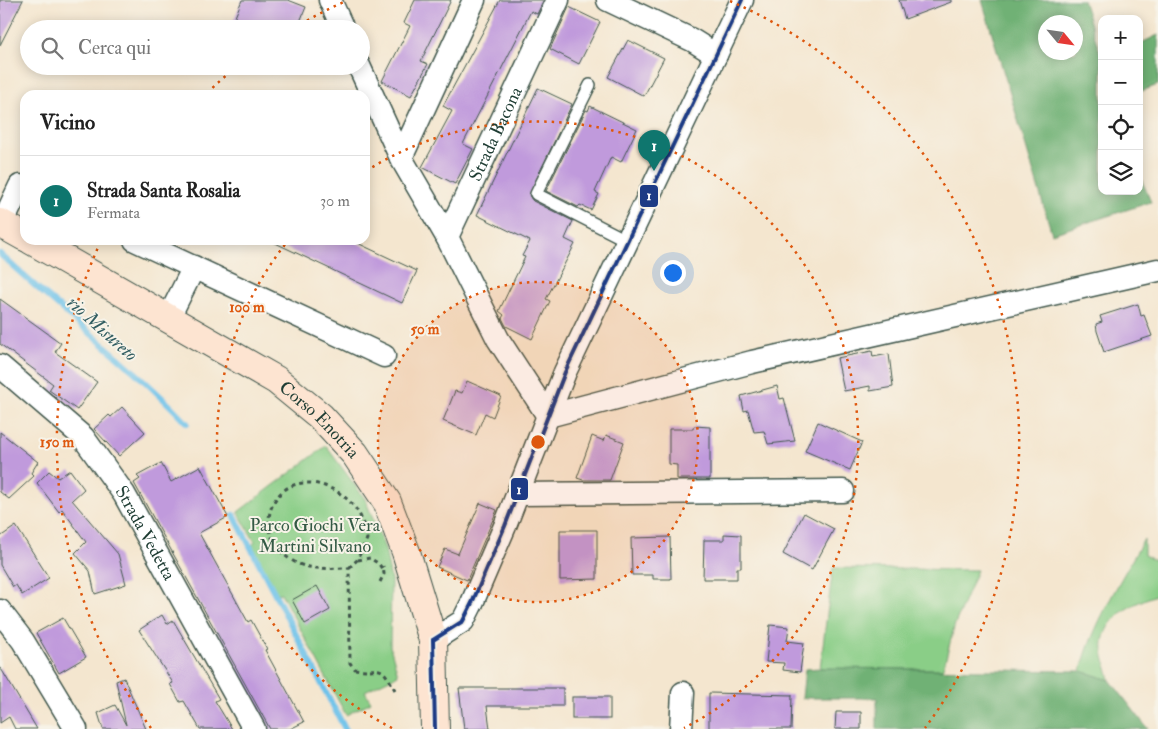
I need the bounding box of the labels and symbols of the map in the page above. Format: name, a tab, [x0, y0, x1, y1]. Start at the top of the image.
north arrow	[1038, 15, 1083, 60]
street label: Strada Bacona	[464, 82, 528, 185]
pin: 1	[638, 130, 670, 171]
line badge: 1	[639, 184, 659, 208]
text: 1	[647, 187, 652, 204]
your location	[660, 260, 686, 286]
water label: rio Misureto	[62, 291, 143, 367]
text: 100 m	[229, 298, 265, 317]
text: 50 m	[411, 320, 440, 339]
street label: Corso Enotria	[274, 376, 365, 464]
text: 150 m	[40, 433, 74, 452]
centre of rings	[529, 433, 547, 451]
line badge: 1	[510, 477, 529, 501]
street label: Strada Vedetta	[110, 481, 181, 585]
text: 1	[517, 481, 522, 498]
park label: Parco Giochi Vera Martini Silvano	[250, 514, 381, 558]

